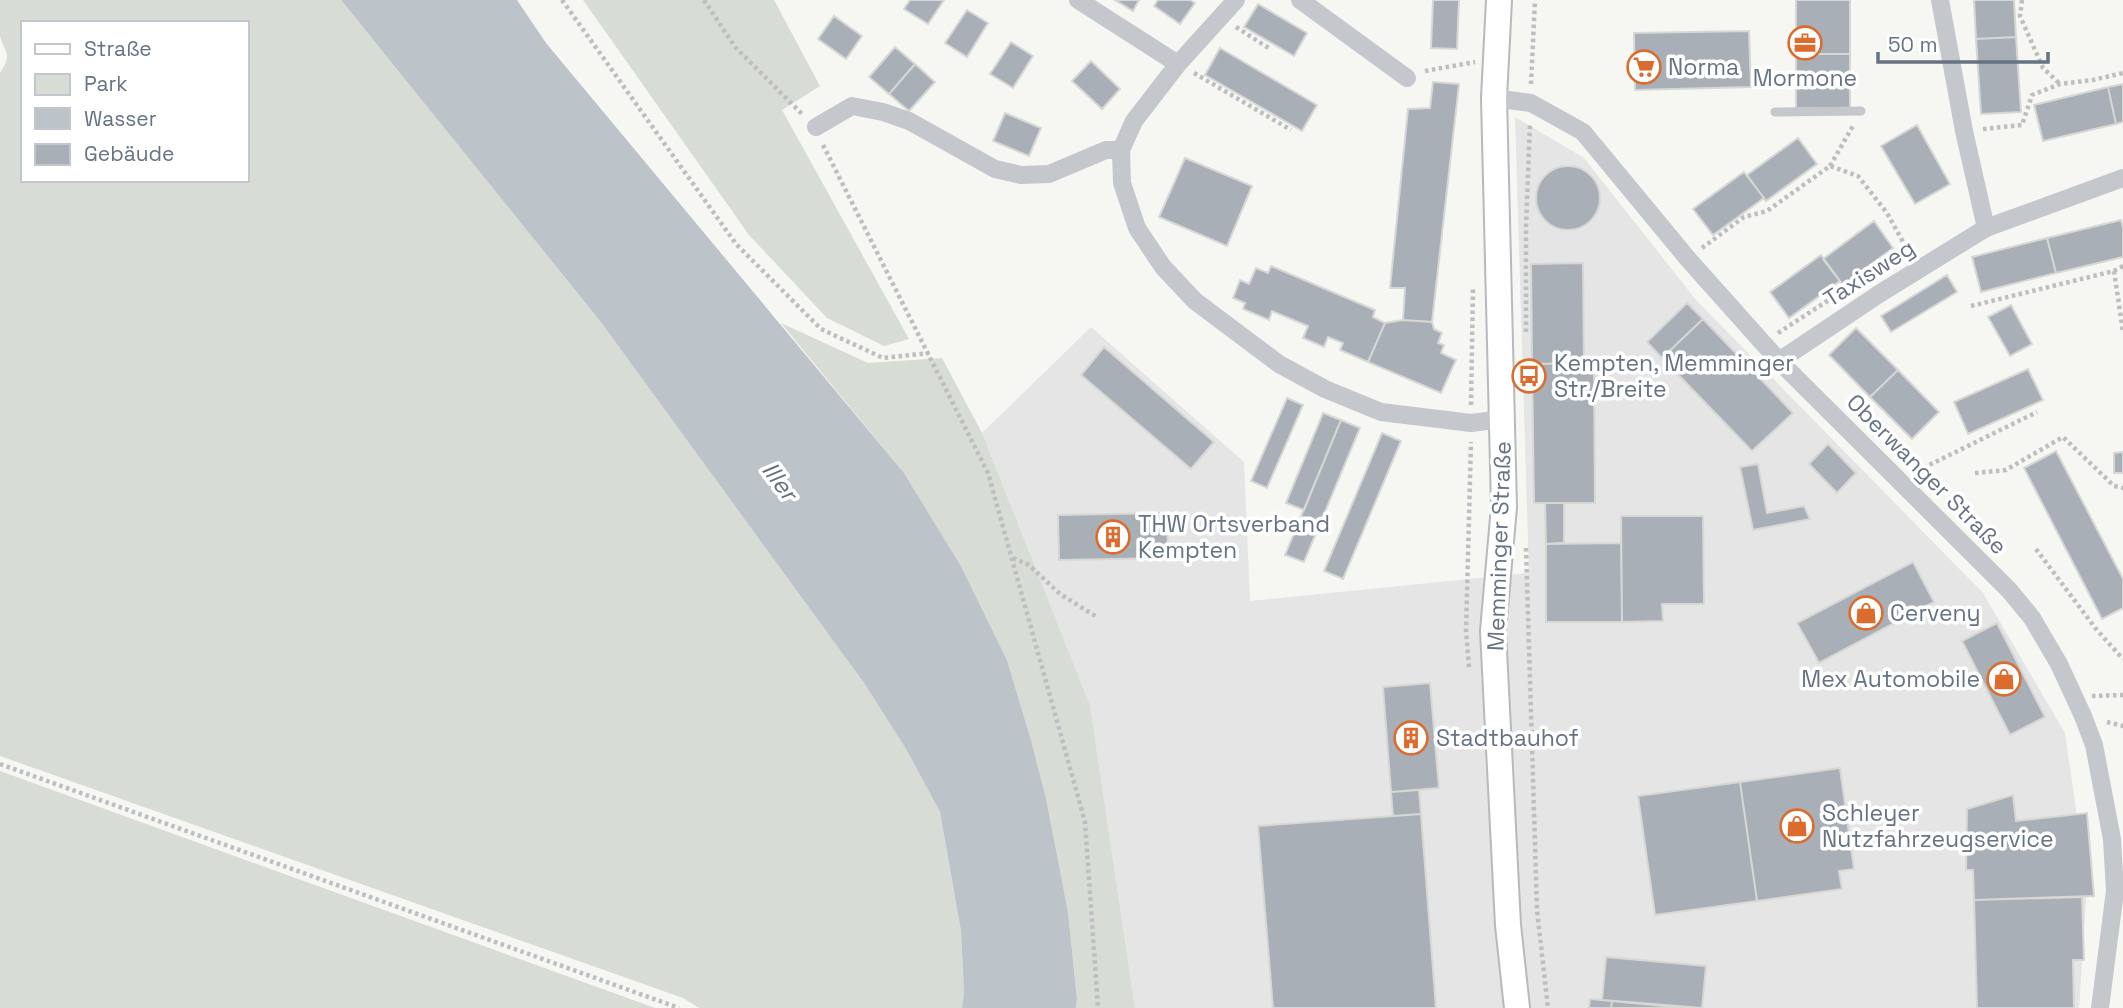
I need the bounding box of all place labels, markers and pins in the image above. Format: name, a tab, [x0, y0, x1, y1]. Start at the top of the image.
office icon: Mormone	[1786, 24, 1824, 62]
supermarket icon: Norma	[1625, 48, 1663, 86]
place label: Norma	[1668, 52, 1739, 82]
place label: Mormone	[1753, 63, 1857, 93]
place label: Kempten, Memminger Str./Breite	[1554, 348, 1794, 404]
bus stop icon: Kempten, Memminger Str./Breite	[1510, 357, 1548, 395]
place label: THW Ortsverband Kempten	[1138, 509, 1330, 565]
building icon: THW Ortsverband Kempten	[1094, 518, 1132, 556]
shop icon: Cerveny	[1847, 594, 1885, 632]
place label: Cerveny	[1890, 598, 1981, 628]
shop icon: Mex Automobile	[1985, 660, 2023, 698]
place label: Mex Automobile	[1801, 664, 1980, 694]
building icon: Stadtbauhof	[1392, 719, 1430, 757]
place label: Stadtbauhof	[1436, 723, 1579, 753]
place label: Schleyer Nutzfahrzeugservice	[1822, 798, 2054, 854]
shop icon: Schleyer Nutzfahrzeugservice	[1778, 807, 1816, 845]

